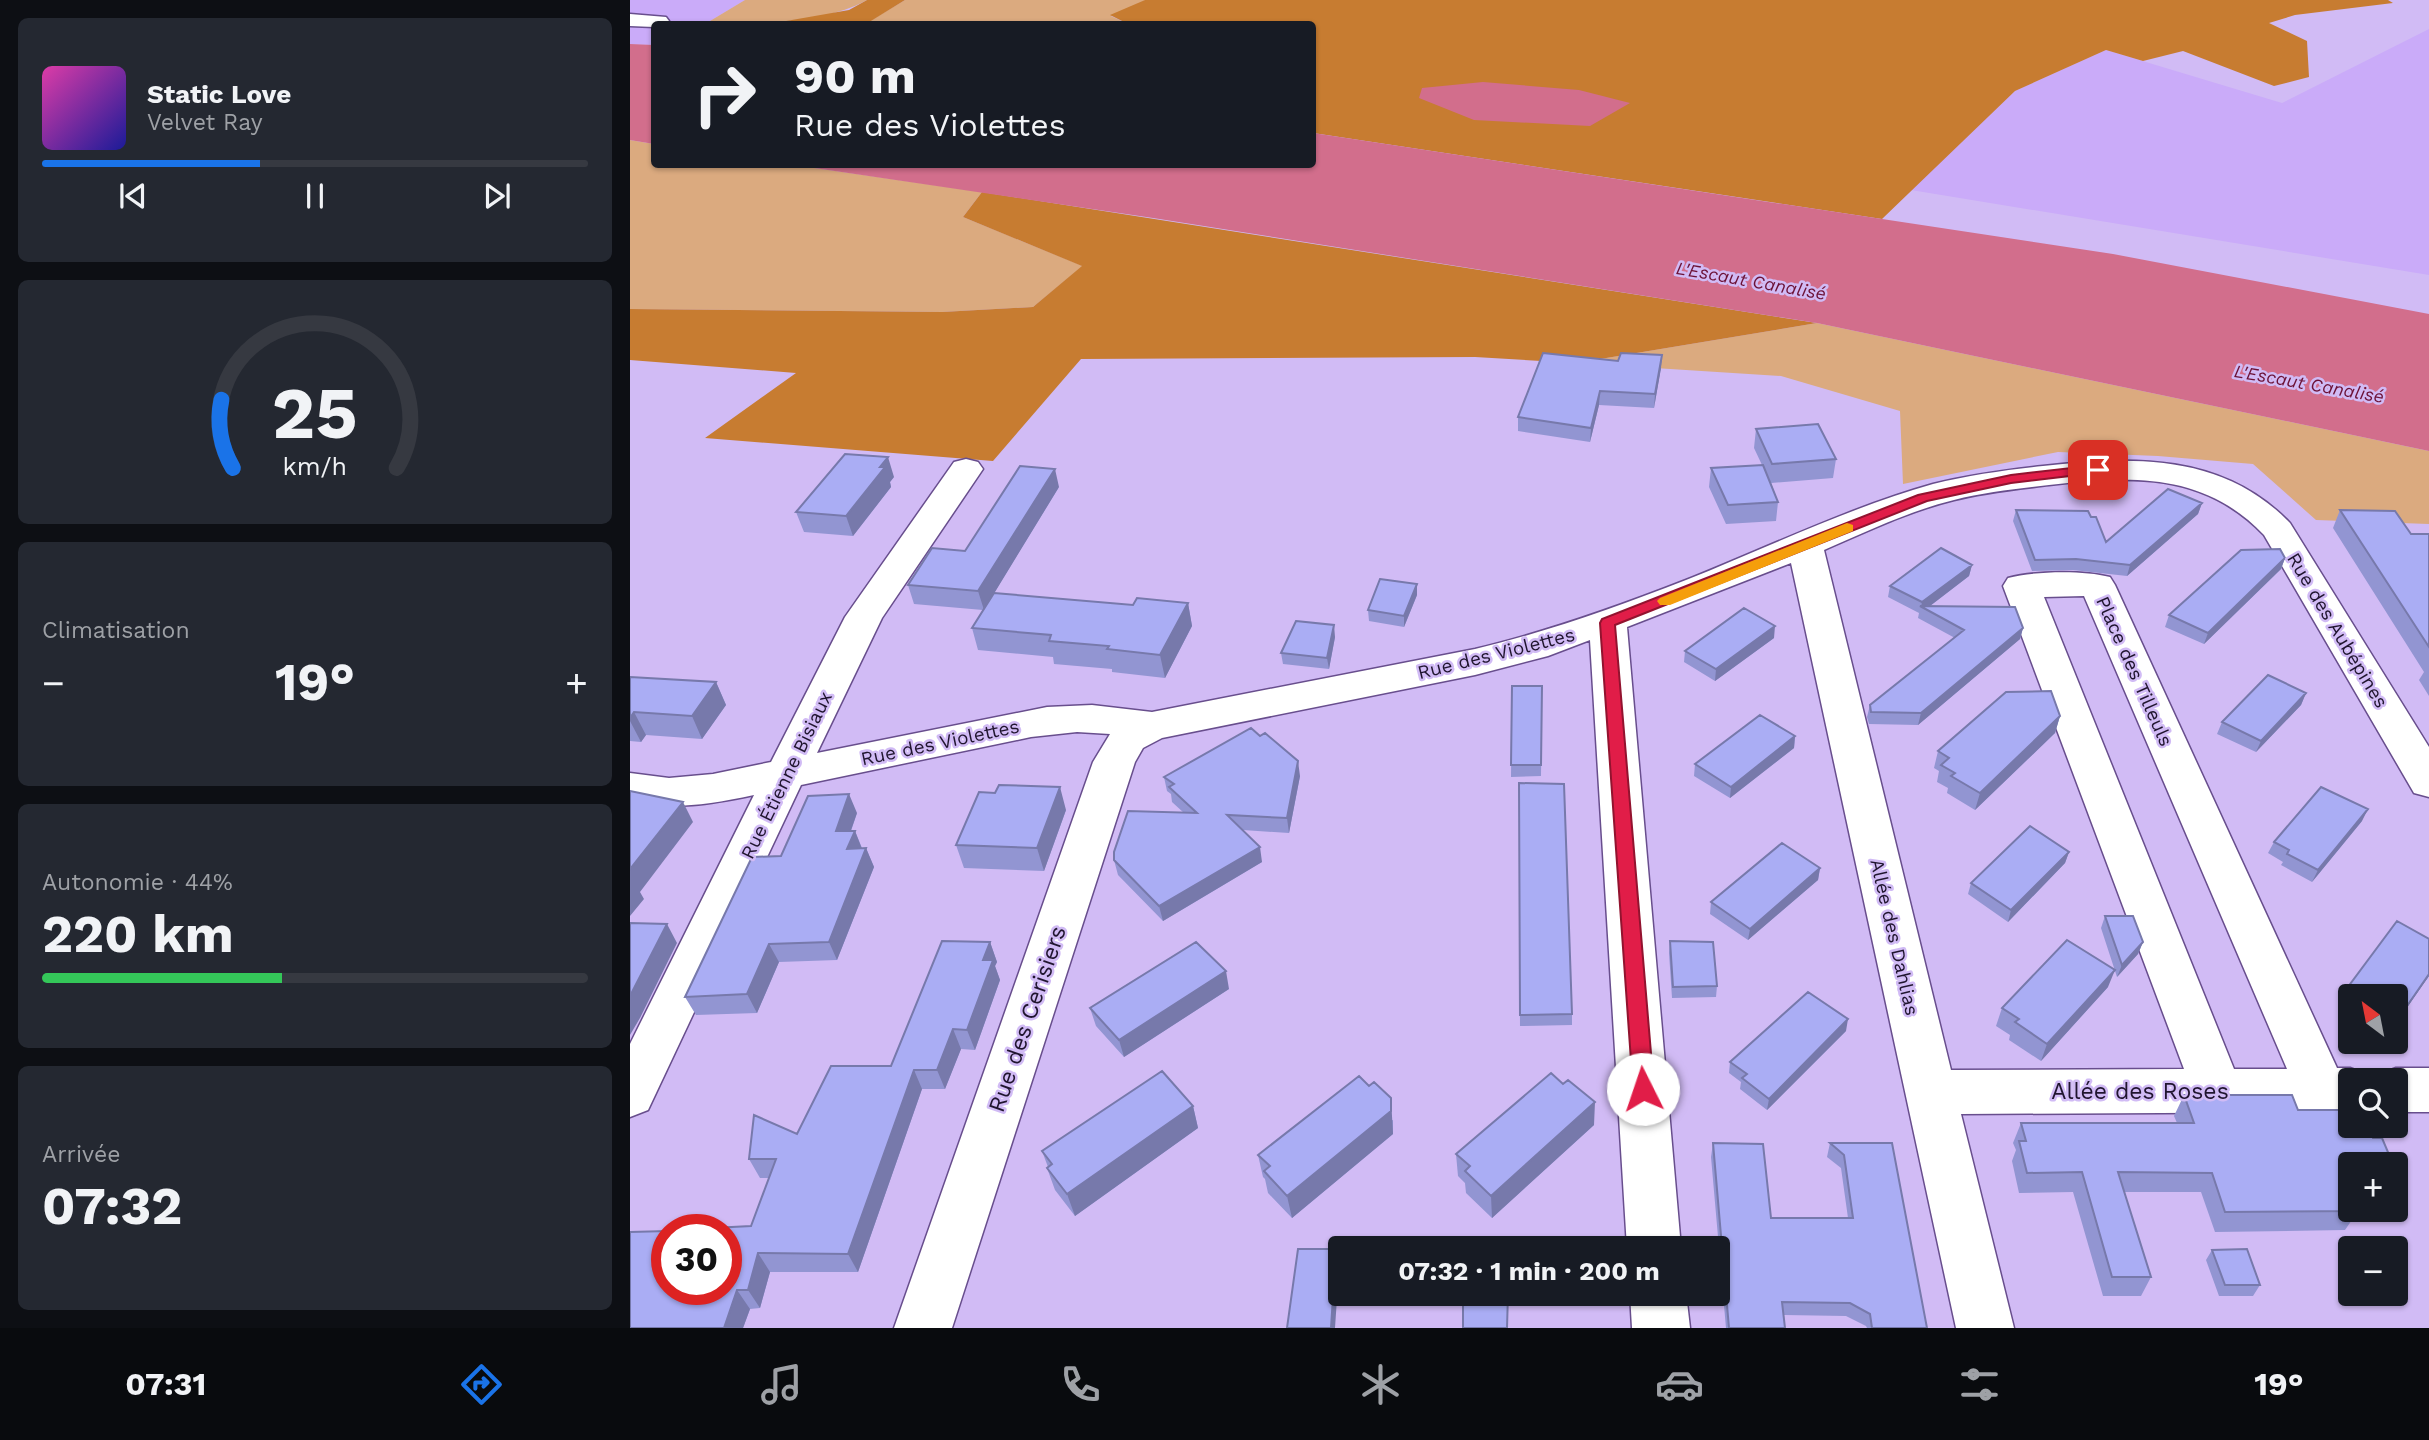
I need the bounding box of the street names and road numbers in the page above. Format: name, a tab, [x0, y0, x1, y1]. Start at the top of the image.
street label: Rue des Aubépines	[2282, 549, 2393, 712]
street label: Place des Tilleuls	[2091, 593, 2178, 750]
street label: Rue des Violettes	[1415, 623, 1577, 684]
street label: Rue Étienne Bisiaux	[736, 688, 837, 863]
street label: Rue des Violettes	[859, 714, 1021, 771]
street label: Allée des Dahlias	[1865, 857, 1924, 1018]
street label: Rue des Cerisiers	[983, 923, 1072, 1116]
street label: Allée des Roses	[2051, 1078, 2229, 1105]

